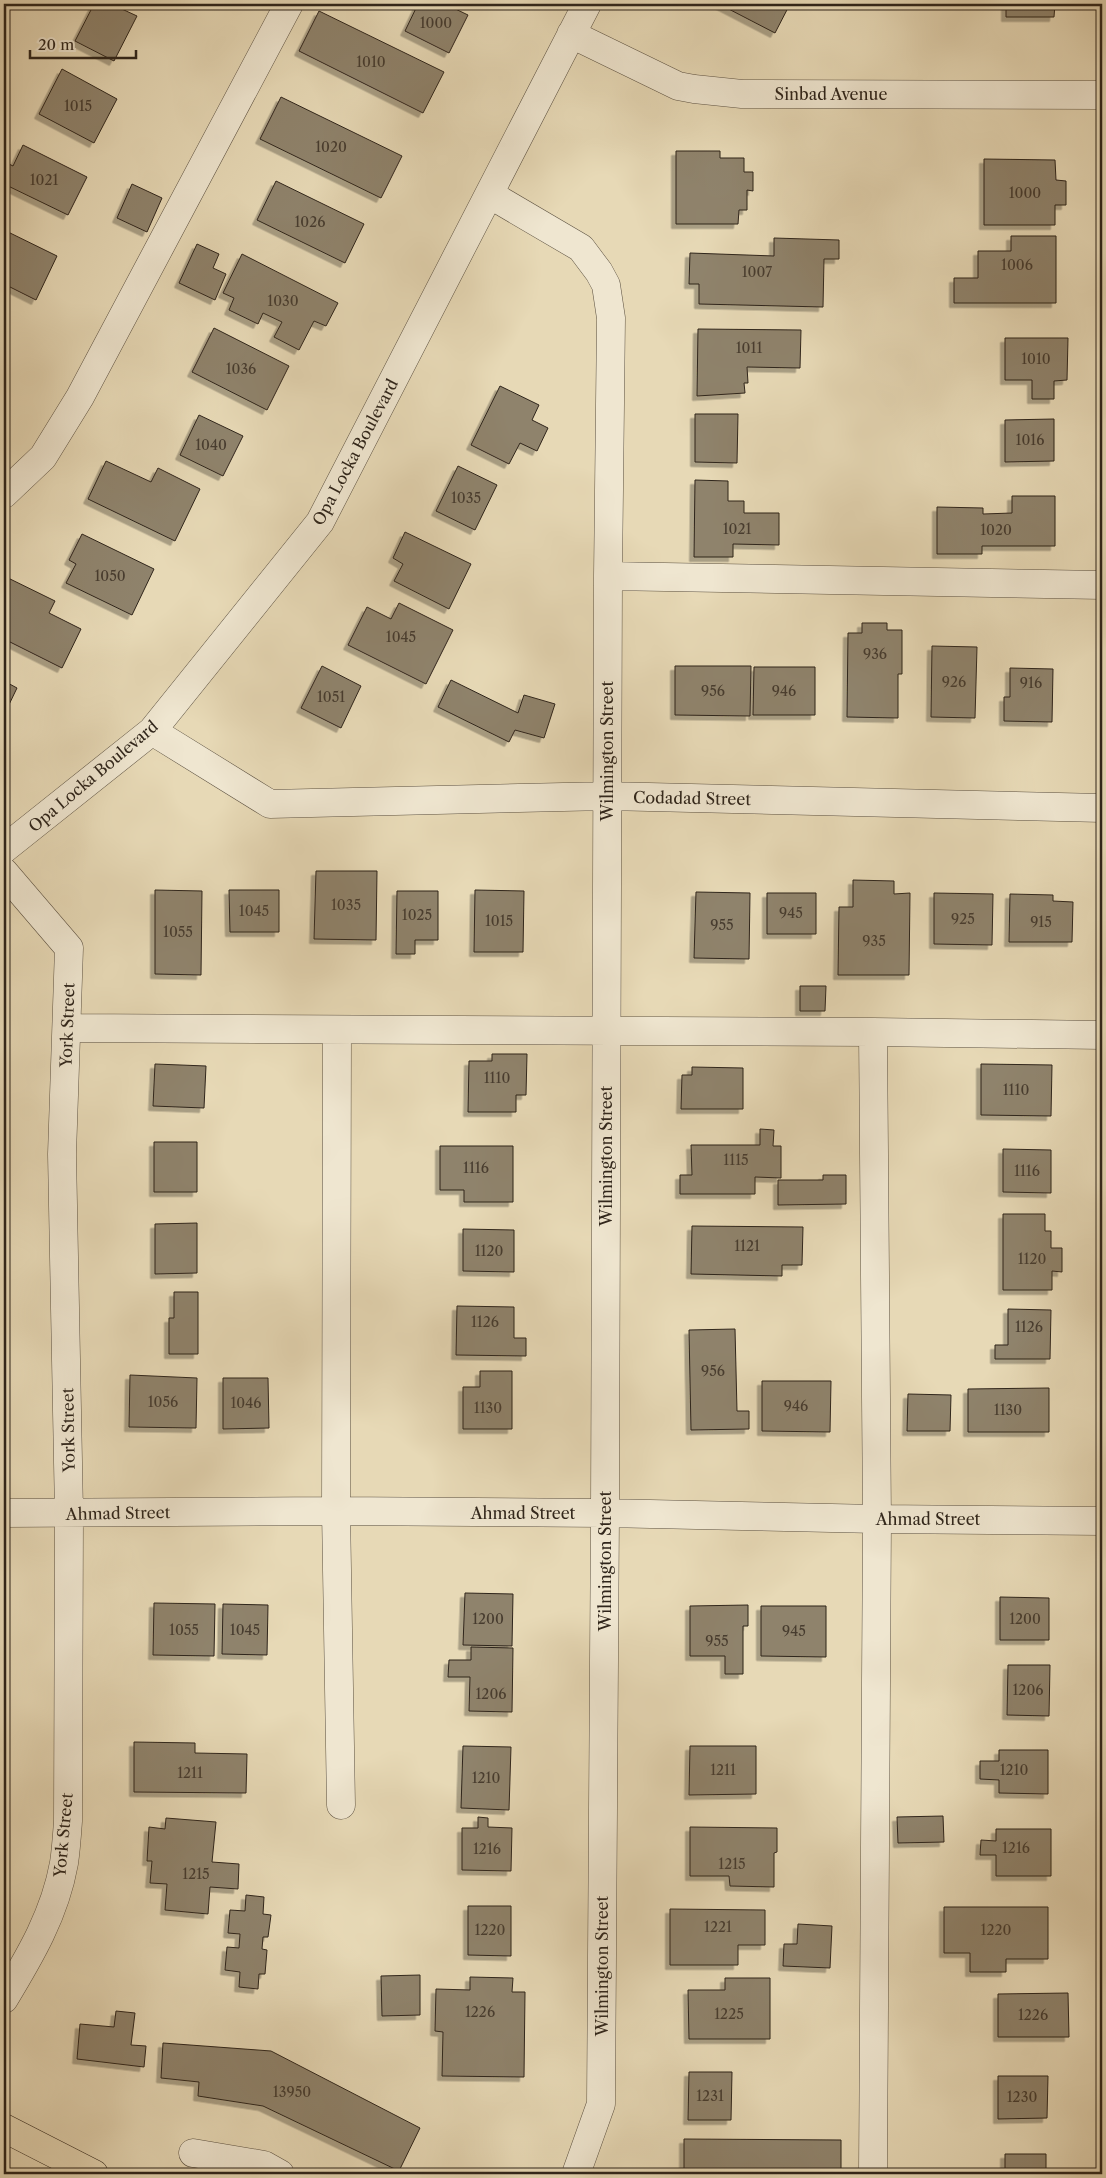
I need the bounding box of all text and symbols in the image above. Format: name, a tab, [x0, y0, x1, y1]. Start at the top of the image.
house number: 1000	[420, 14, 452, 32]
scale bar	[30, 28, 136, 60]
text: 20 m	[38, 35, 74, 54]
house number: 1010	[356, 53, 386, 71]
street label: Sinbad Avenue	[775, 84, 887, 104]
house number: 1015	[64, 97, 92, 115]
house number: 1020	[315, 138, 347, 156]
house number: 1021	[30, 171, 58, 189]
house number: 1000	[1009, 184, 1041, 202]
house number: 1026	[294, 213, 326, 231]
house number: 1006	[1001, 256, 1033, 274]
house number: 1007	[742, 263, 772, 281]
house number: 1030	[267, 292, 299, 310]
house number: 1011	[736, 339, 762, 357]
house number: 1010	[1021, 350, 1051, 368]
house number: 1036	[226, 360, 256, 378]
street label: Opa Locka Boulevard	[308, 375, 402, 529]
house number: 1016	[1016, 431, 1044, 449]
house number: 1040	[195, 436, 227, 454]
house number: 1035	[451, 489, 481, 507]
house number: 1021	[723, 520, 751, 538]
house number: 1020	[980, 521, 1012, 539]
house number: 1050	[94, 567, 126, 585]
house number: 1045	[386, 628, 416, 646]
house number: 936	[863, 645, 887, 663]
house number: 926	[942, 673, 966, 691]
house number: 916	[1020, 674, 1042, 692]
street label: Wilmington Street	[597, 680, 617, 822]
house number: 956	[701, 682, 725, 700]
house number: 946	[772, 682, 796, 700]
house number: 1051	[317, 688, 345, 706]
street label: Opa Locka Boulevard	[24, 716, 162, 836]
street label: Codadad Street	[633, 787, 751, 809]
house number: 1035	[331, 896, 361, 914]
house number: 1045	[239, 902, 269, 920]
house number: 945	[779, 904, 803, 922]
house number: 1025	[402, 906, 432, 924]
house number: 925	[951, 910, 975, 928]
house number: 1015	[485, 912, 513, 930]
house number: 915	[1030, 913, 1052, 931]
house number: 955	[710, 916, 734, 934]
house number: 1055	[163, 923, 193, 941]
house number: 935	[862, 932, 886, 950]
street label: York Street	[55, 982, 78, 1069]
house number: 1110	[484, 1069, 510, 1087]
house number: 1110	[1003, 1081, 1029, 1099]
street label: Wilmington Street	[596, 1085, 616, 1227]
house number: 1115	[723, 1151, 749, 1169]
house number: 1116	[463, 1159, 489, 1177]
house number: 1116	[1014, 1162, 1040, 1180]
house number: 1121	[734, 1237, 760, 1255]
house number: 1120	[475, 1242, 503, 1260]
house number: 1120	[1018, 1250, 1046, 1268]
house number: 1126	[471, 1313, 499, 1331]
house number: 1126	[1015, 1318, 1043, 1336]
house number: 956	[701, 1362, 725, 1380]
street label: York Street	[57, 1387, 79, 1473]
house number: 1056	[148, 1393, 178, 1411]
house number: 1046	[230, 1394, 262, 1412]
house number: 946	[784, 1397, 808, 1415]
house number: 1130	[474, 1399, 502, 1417]
house number: 1130	[994, 1401, 1022, 1419]
street label: Wilmington Street	[595, 1490, 615, 1632]
street label: Ahmad Street	[65, 1502, 171, 1524]
street label: Ahmad Street	[470, 1503, 576, 1523]
street label: Ahmad Street	[875, 1509, 981, 1529]
house number: 1200	[472, 1610, 504, 1628]
house number: 1200	[1009, 1610, 1041, 1628]
house number: 1055	[169, 1621, 199, 1639]
house number: 1045	[230, 1621, 260, 1639]
house number: 945	[782, 1622, 806, 1640]
house number: 955	[705, 1632, 729, 1650]
house number: 1206	[1012, 1681, 1044, 1699]
house number: 1206	[475, 1685, 507, 1703]
house number: 1211	[710, 1761, 736, 1779]
house number: 1210	[1000, 1761, 1028, 1779]
house number: 1211	[177, 1764, 203, 1782]
house number: 1210	[472, 1769, 500, 1787]
street label: York Street	[49, 1792, 77, 1879]
house number: 1216	[1002, 1839, 1030, 1857]
house number: 1216	[473, 1840, 501, 1858]
house number: 1215	[718, 1855, 746, 1873]
house number: 1215	[182, 1865, 210, 1883]
street label: Wilmington Street	[592, 1895, 612, 2037]
house number: 1221	[704, 1918, 732, 1936]
house number: 1220	[475, 1921, 506, 1939]
house number: 1220	[981, 1921, 1012, 1939]
house number: 1226	[465, 2003, 495, 2021]
house number: 1225	[714, 2005, 744, 2023]
house number: 1226	[1018, 2006, 1048, 2024]
house number: 13950	[273, 2083, 311, 2101]
house number: 1231	[696, 2087, 724, 2105]
house number: 1230	[1007, 2088, 1037, 2106]

